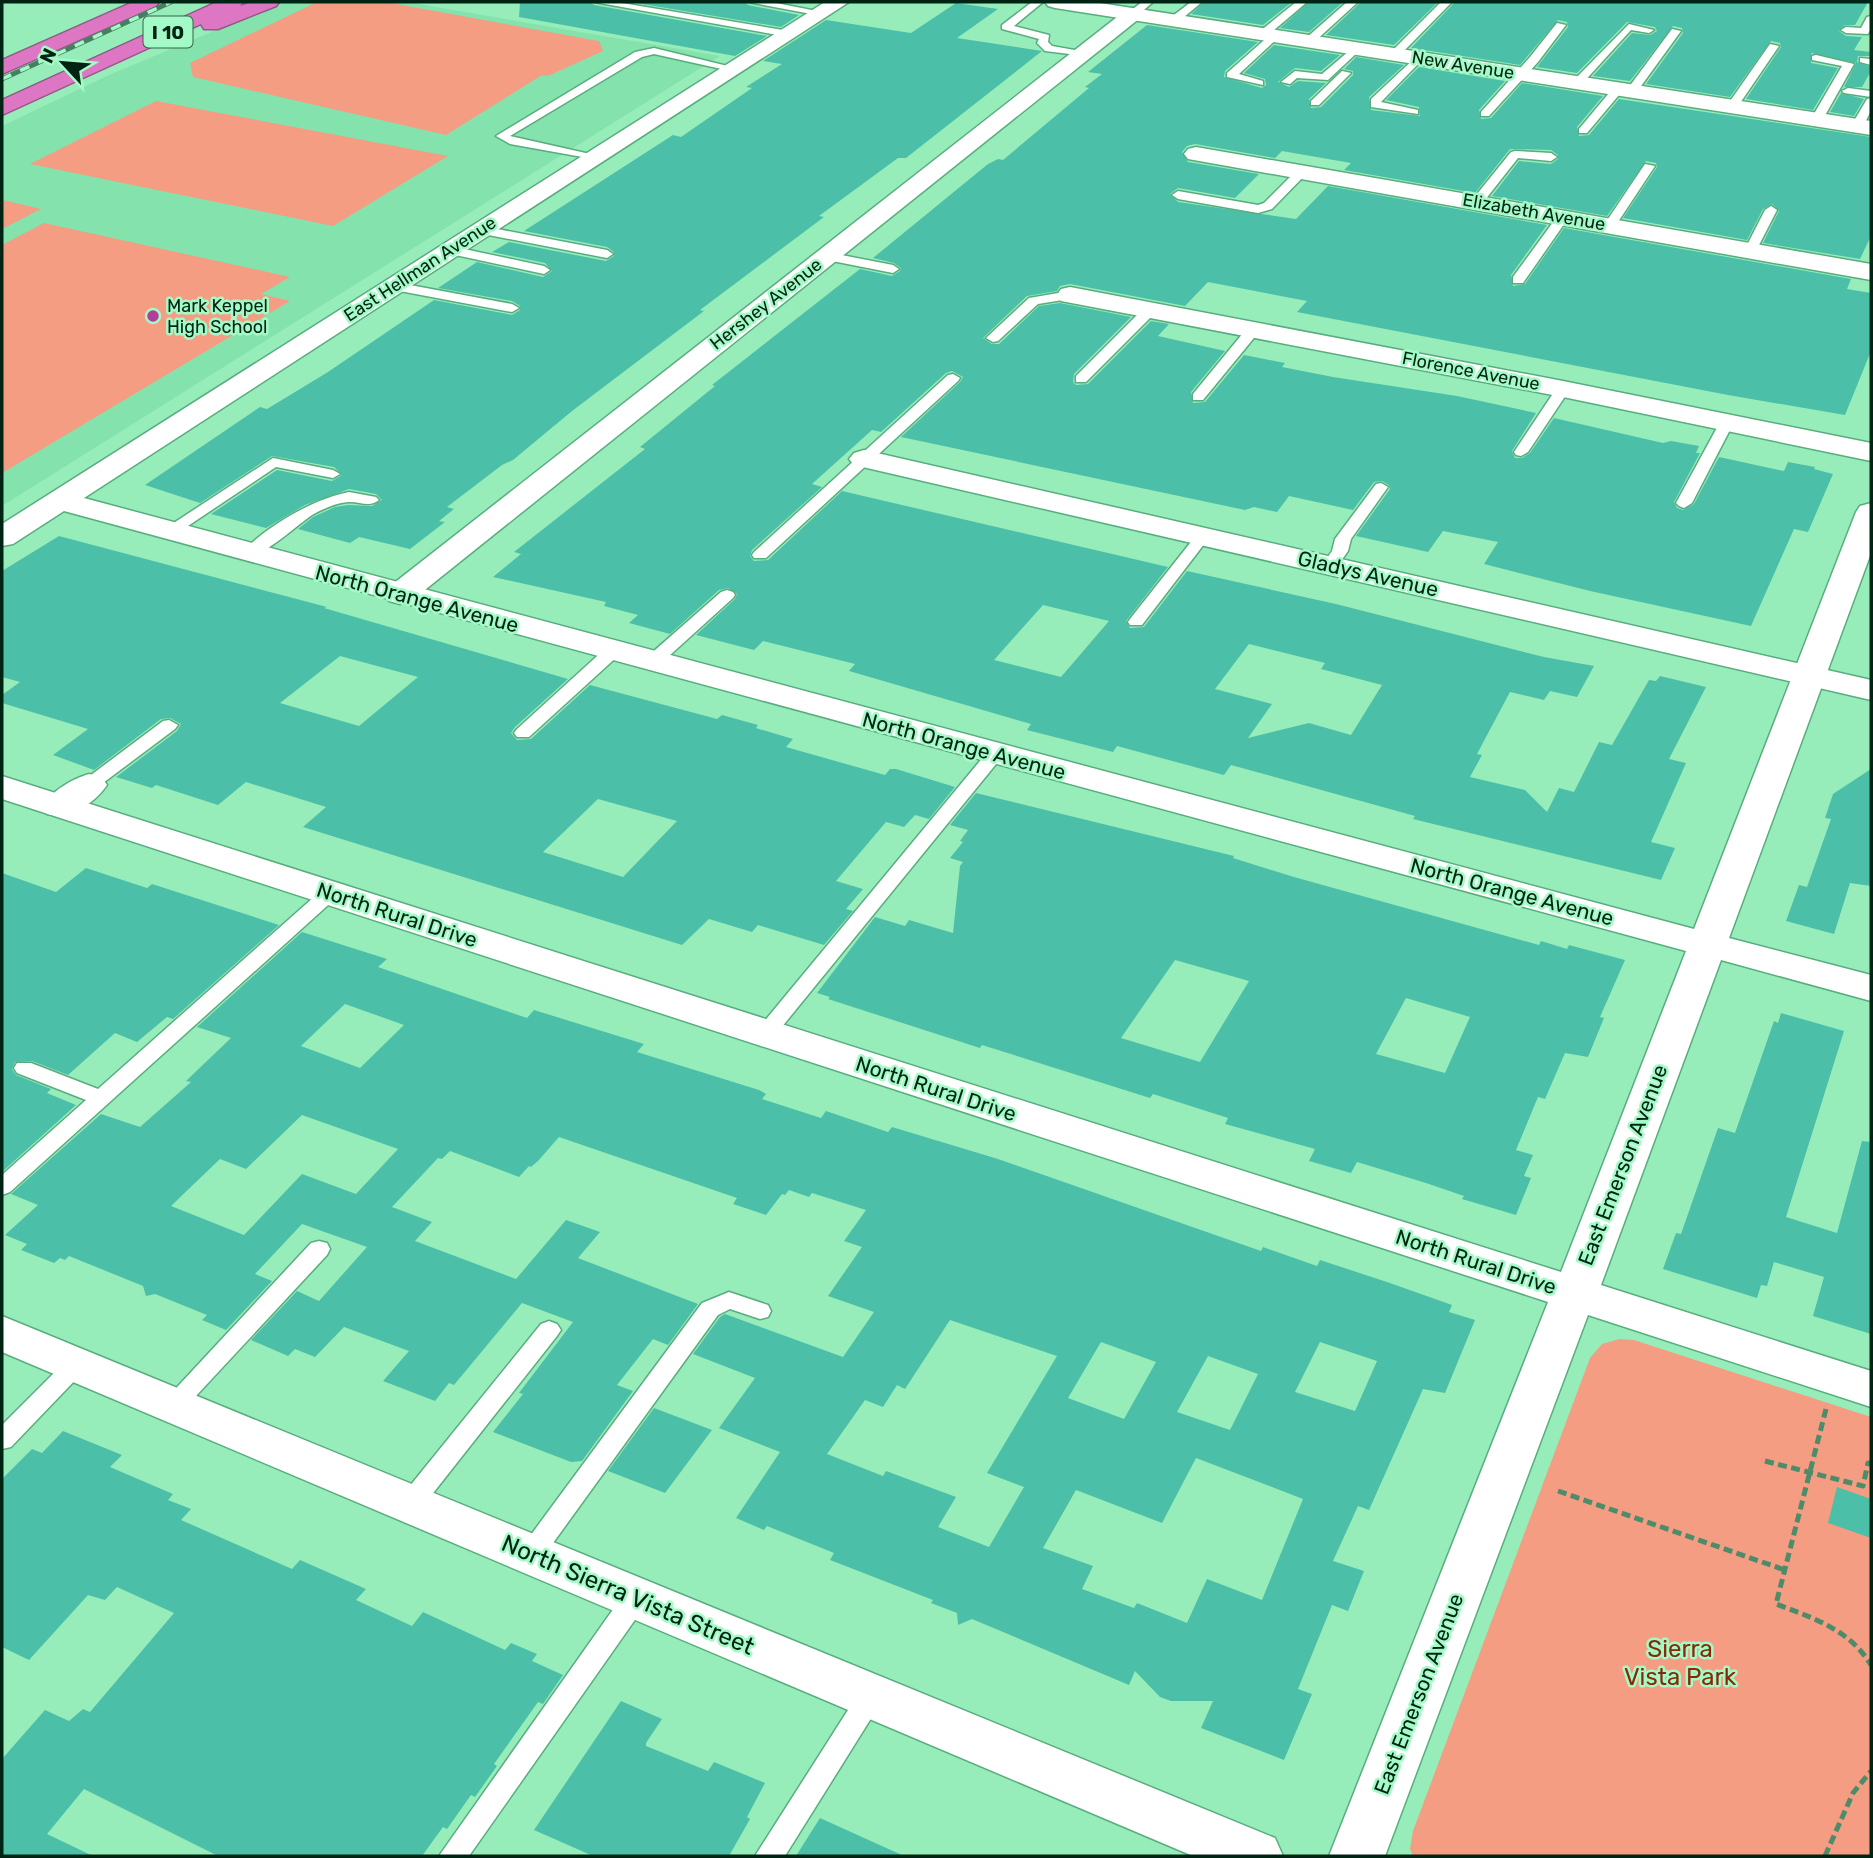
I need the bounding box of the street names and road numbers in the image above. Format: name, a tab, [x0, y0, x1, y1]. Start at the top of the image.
road number: I 10	[144, 16, 192, 48]
street label: New Avenue	[1410, 46, 1516, 84]
street label: Elizabeth Avenue	[1461, 189, 1607, 235]
street label: East Hellman Avenue	[340, 212, 500, 326]
street label: Hershey Avenue	[706, 253, 826, 355]
street label: Florence Avenue	[1400, 347, 1542, 395]
street label: Gladys Avenue	[1295, 545, 1441, 602]
street label: North Orange Avenue	[313, 559, 522, 638]
street label: North Orange Avenue	[860, 706, 1069, 785]
street label: North Orange Avenue	[1408, 852, 1617, 931]
street label: North Rural Drive	[314, 877, 481, 952]
street label: North Rural Drive	[853, 1051, 1020, 1126]
street label: East Emerson Avenue	[1573, 1061, 1672, 1269]
street label: North Rural Drive	[1393, 1224, 1560, 1299]
street label: North Sierra Vista Street	[497, 1529, 759, 1661]
street label: East Emerson Avenue	[1369, 1590, 1468, 1798]

